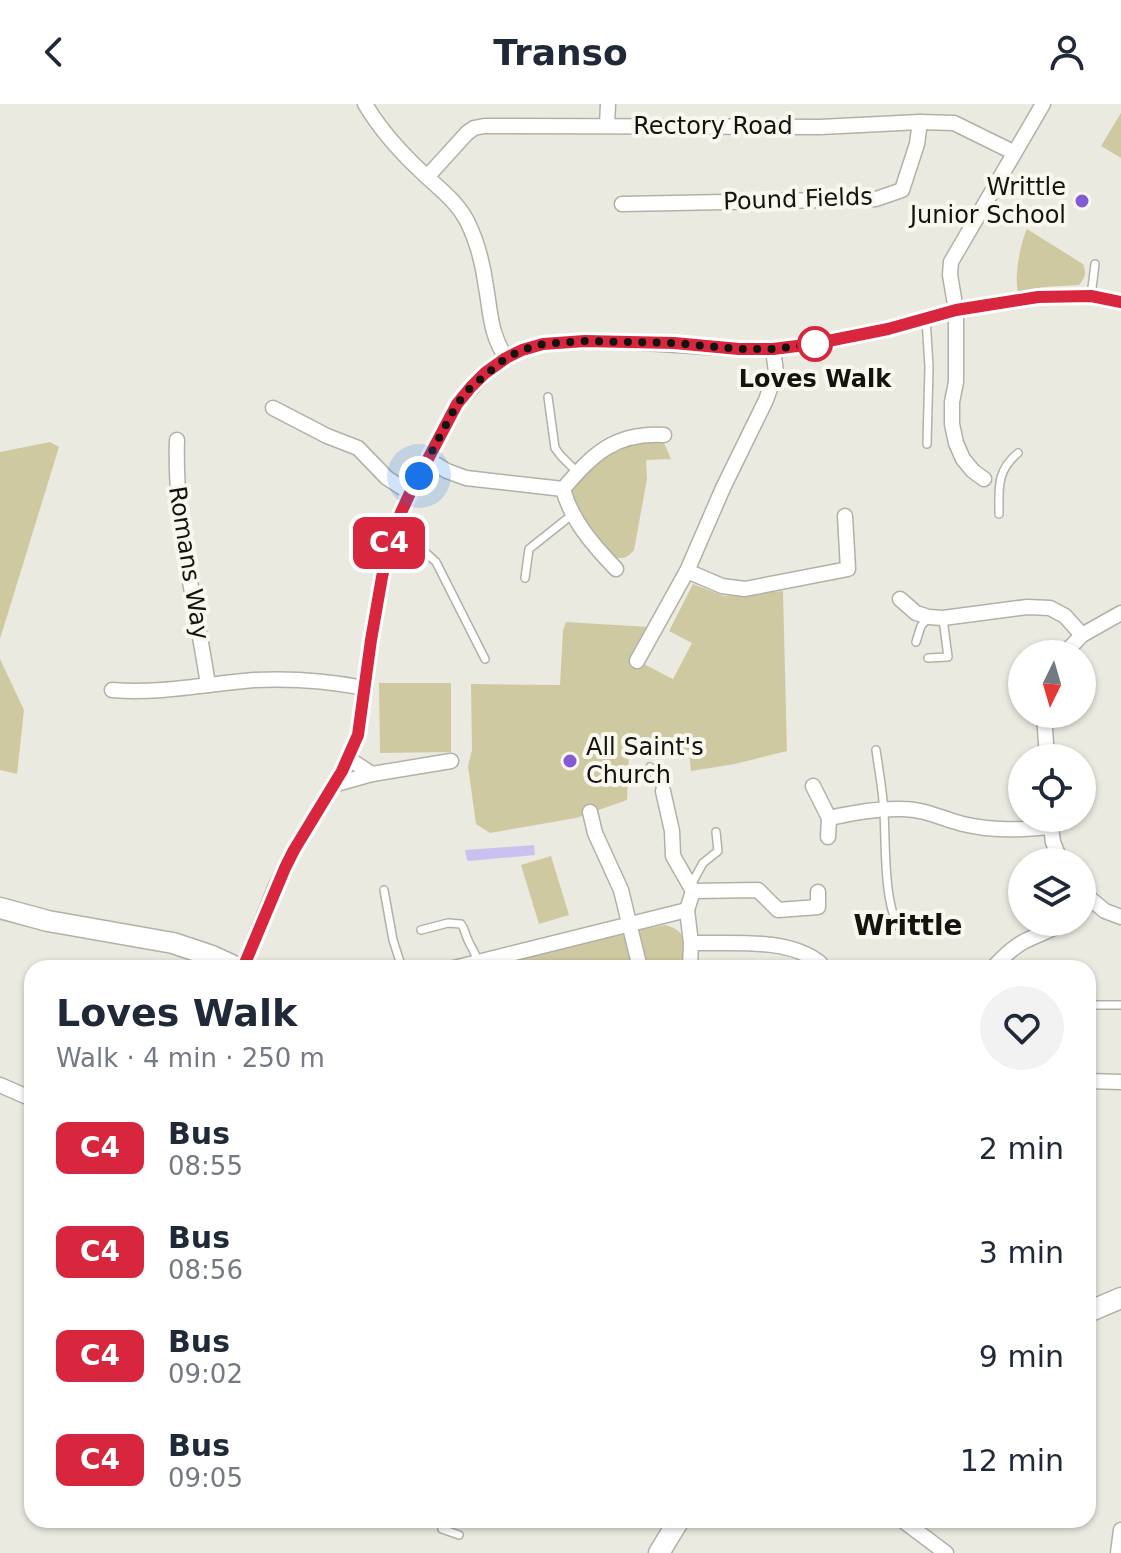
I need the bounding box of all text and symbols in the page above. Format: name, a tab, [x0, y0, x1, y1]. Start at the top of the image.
icon: back	[32, 30, 76, 74]
icon: person	[1045, 30, 1089, 74]
text: Transo	[493, 32, 628, 73]
street label: Rectory Road	[633, 112, 793, 140]
place label: Writtle Junior School	[908, 173, 1066, 229]
street label: Pound Fields	[723, 182, 873, 216]
marker: Writtle Junior School	[1073, 192, 1091, 210]
marker: Loves Walk	[798, 327, 832, 361]
place label: Loves Walk	[739, 365, 892, 393]
your location	[399, 456, 439, 496]
street label: Romans Way	[163, 484, 215, 642]
line badge: C4	[353, 517, 425, 569]
text: C4	[369, 526, 409, 559]
north arrow	[1008, 640, 1096, 728]
map controls	[1008, 640, 1096, 936]
place label: All Saint's Church	[586, 733, 704, 789]
button: locate	[1008, 744, 1096, 832]
marker: All Saint's Church	[561, 752, 579, 770]
button: layers	[1008, 848, 1096, 936]
district label: Writtle	[853, 909, 963, 942]
button: heart	[980, 986, 1064, 1070]
text: Loves Walk	[56, 991, 297, 1035]
text: Walk · 4 min · 250 m	[56, 1043, 325, 1073]
text: Bus	[168, 1116, 230, 1151]
text: C4	[80, 1131, 120, 1164]
text: 2 min	[979, 1131, 1064, 1166]
text: 08:55	[168, 1151, 243, 1181]
text: Bus	[168, 1220, 230, 1255]
text: C4	[80, 1235, 120, 1268]
text: 3 min	[979, 1235, 1064, 1270]
text: 08:56	[168, 1255, 243, 1285]
text: Bus	[168, 1324, 230, 1359]
text: C4	[80, 1339, 120, 1372]
text: 9 min	[979, 1339, 1064, 1374]
text: 09:02	[168, 1359, 243, 1389]
text: Bus	[168, 1428, 230, 1463]
text: C4	[80, 1443, 120, 1476]
text: 12 min	[960, 1443, 1064, 1478]
text: 09:05	[168, 1463, 243, 1493]

